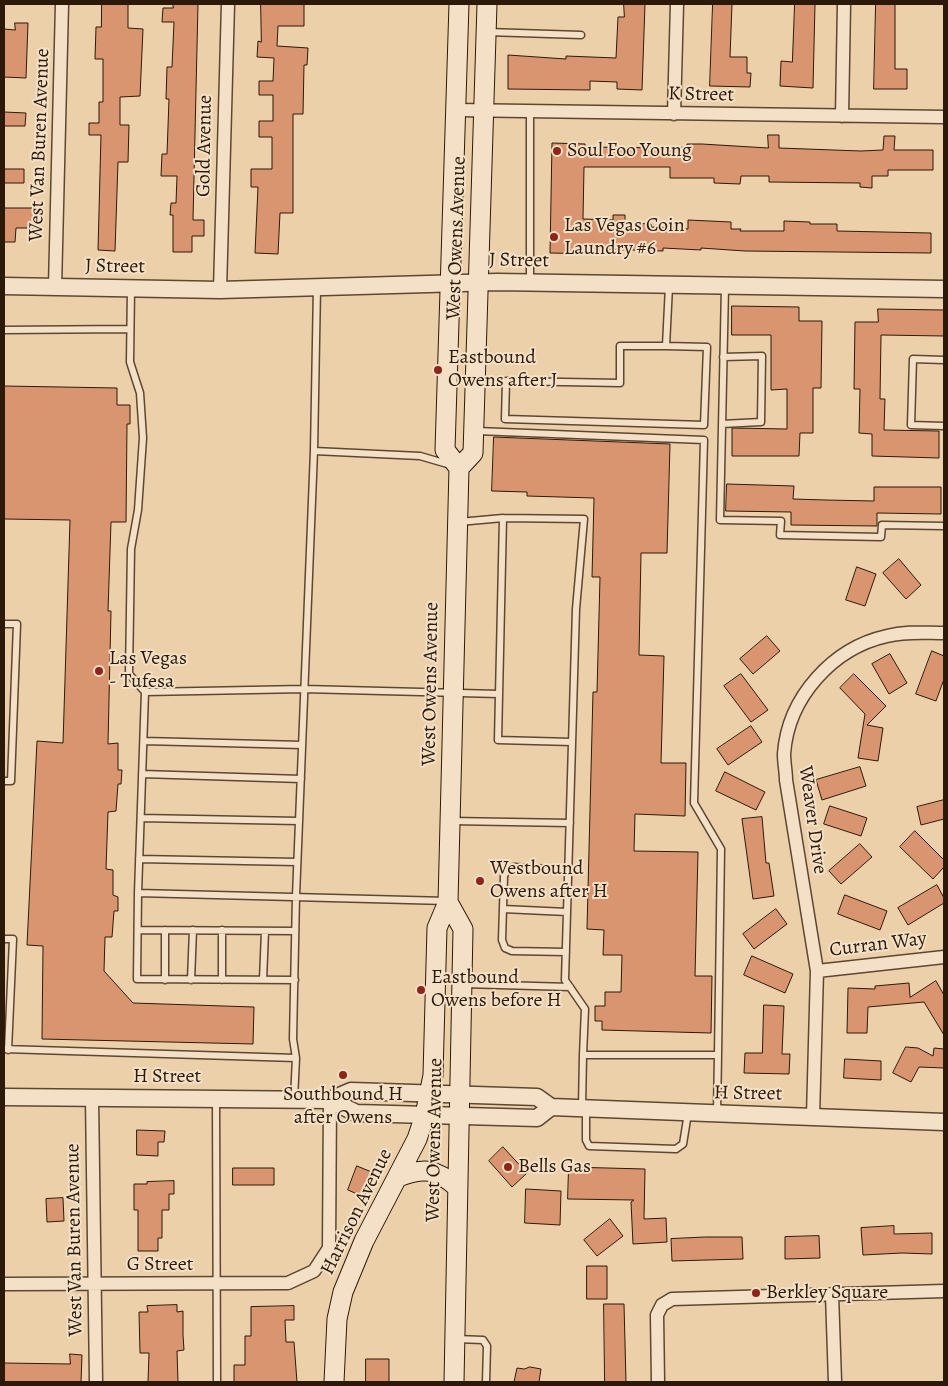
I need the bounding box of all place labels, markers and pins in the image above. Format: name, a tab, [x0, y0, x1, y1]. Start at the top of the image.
place label: Soul Foo Young	[567, 139, 692, 163]
marker: Soul Foo Young	[551, 145, 563, 157]
place label: Las Vegas Coin Laundry #6	[564, 214, 685, 261]
marker: Las Vegas Coin Laundry #6	[548, 231, 560, 243]
place label: Eastbound Owens after J	[448, 346, 557, 393]
marker: Eastbound Owens after J	[432, 364, 444, 376]
place label: Las Vegas - Tufesa	[109, 647, 187, 694]
marker: Las Vegas - Tufesa	[93, 665, 105, 677]
place label: Westbound Owens after H	[490, 857, 608, 904]
marker: Westbound Owens after H	[474, 875, 486, 887]
place label: Eastbound Owens before H	[431, 966, 562, 1013]
marker: Eastbound Owens before H	[415, 984, 427, 996]
marker: Southbound H after Owens	[337, 1069, 349, 1081]
place label: Southbound H after Owens	[283, 1083, 403, 1130]
place label: Bells Gas	[518, 1155, 591, 1179]
marker: Bells Gas	[502, 1161, 514, 1173]
place label: Berkley Square	[766, 1281, 888, 1305]
marker: Berkley Square	[750, 1287, 762, 1299]

